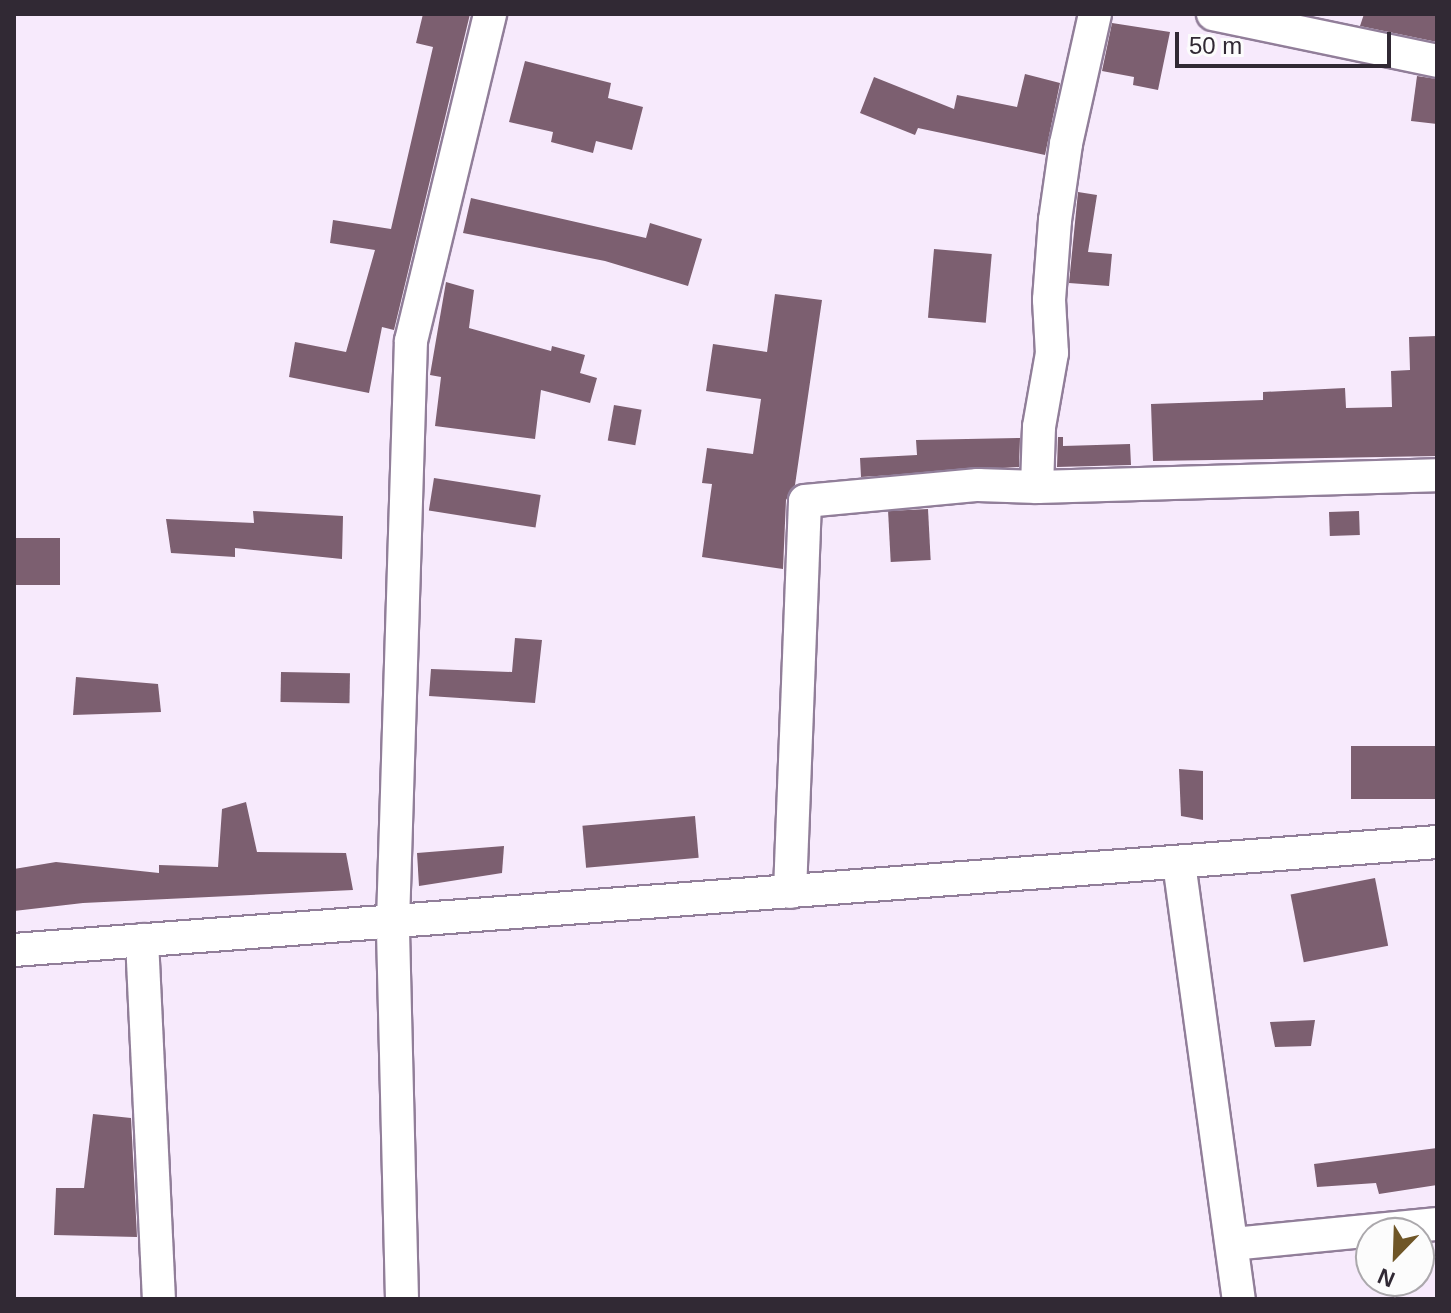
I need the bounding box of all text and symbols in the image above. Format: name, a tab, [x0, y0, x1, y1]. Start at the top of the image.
scale bar	[1179, 16, 1395, 66]
text: 50 m	[1189, 32, 1242, 59]
north arrow	[1355, 1217, 1435, 1297]
text: N	[1374, 1263, 1398, 1292]

